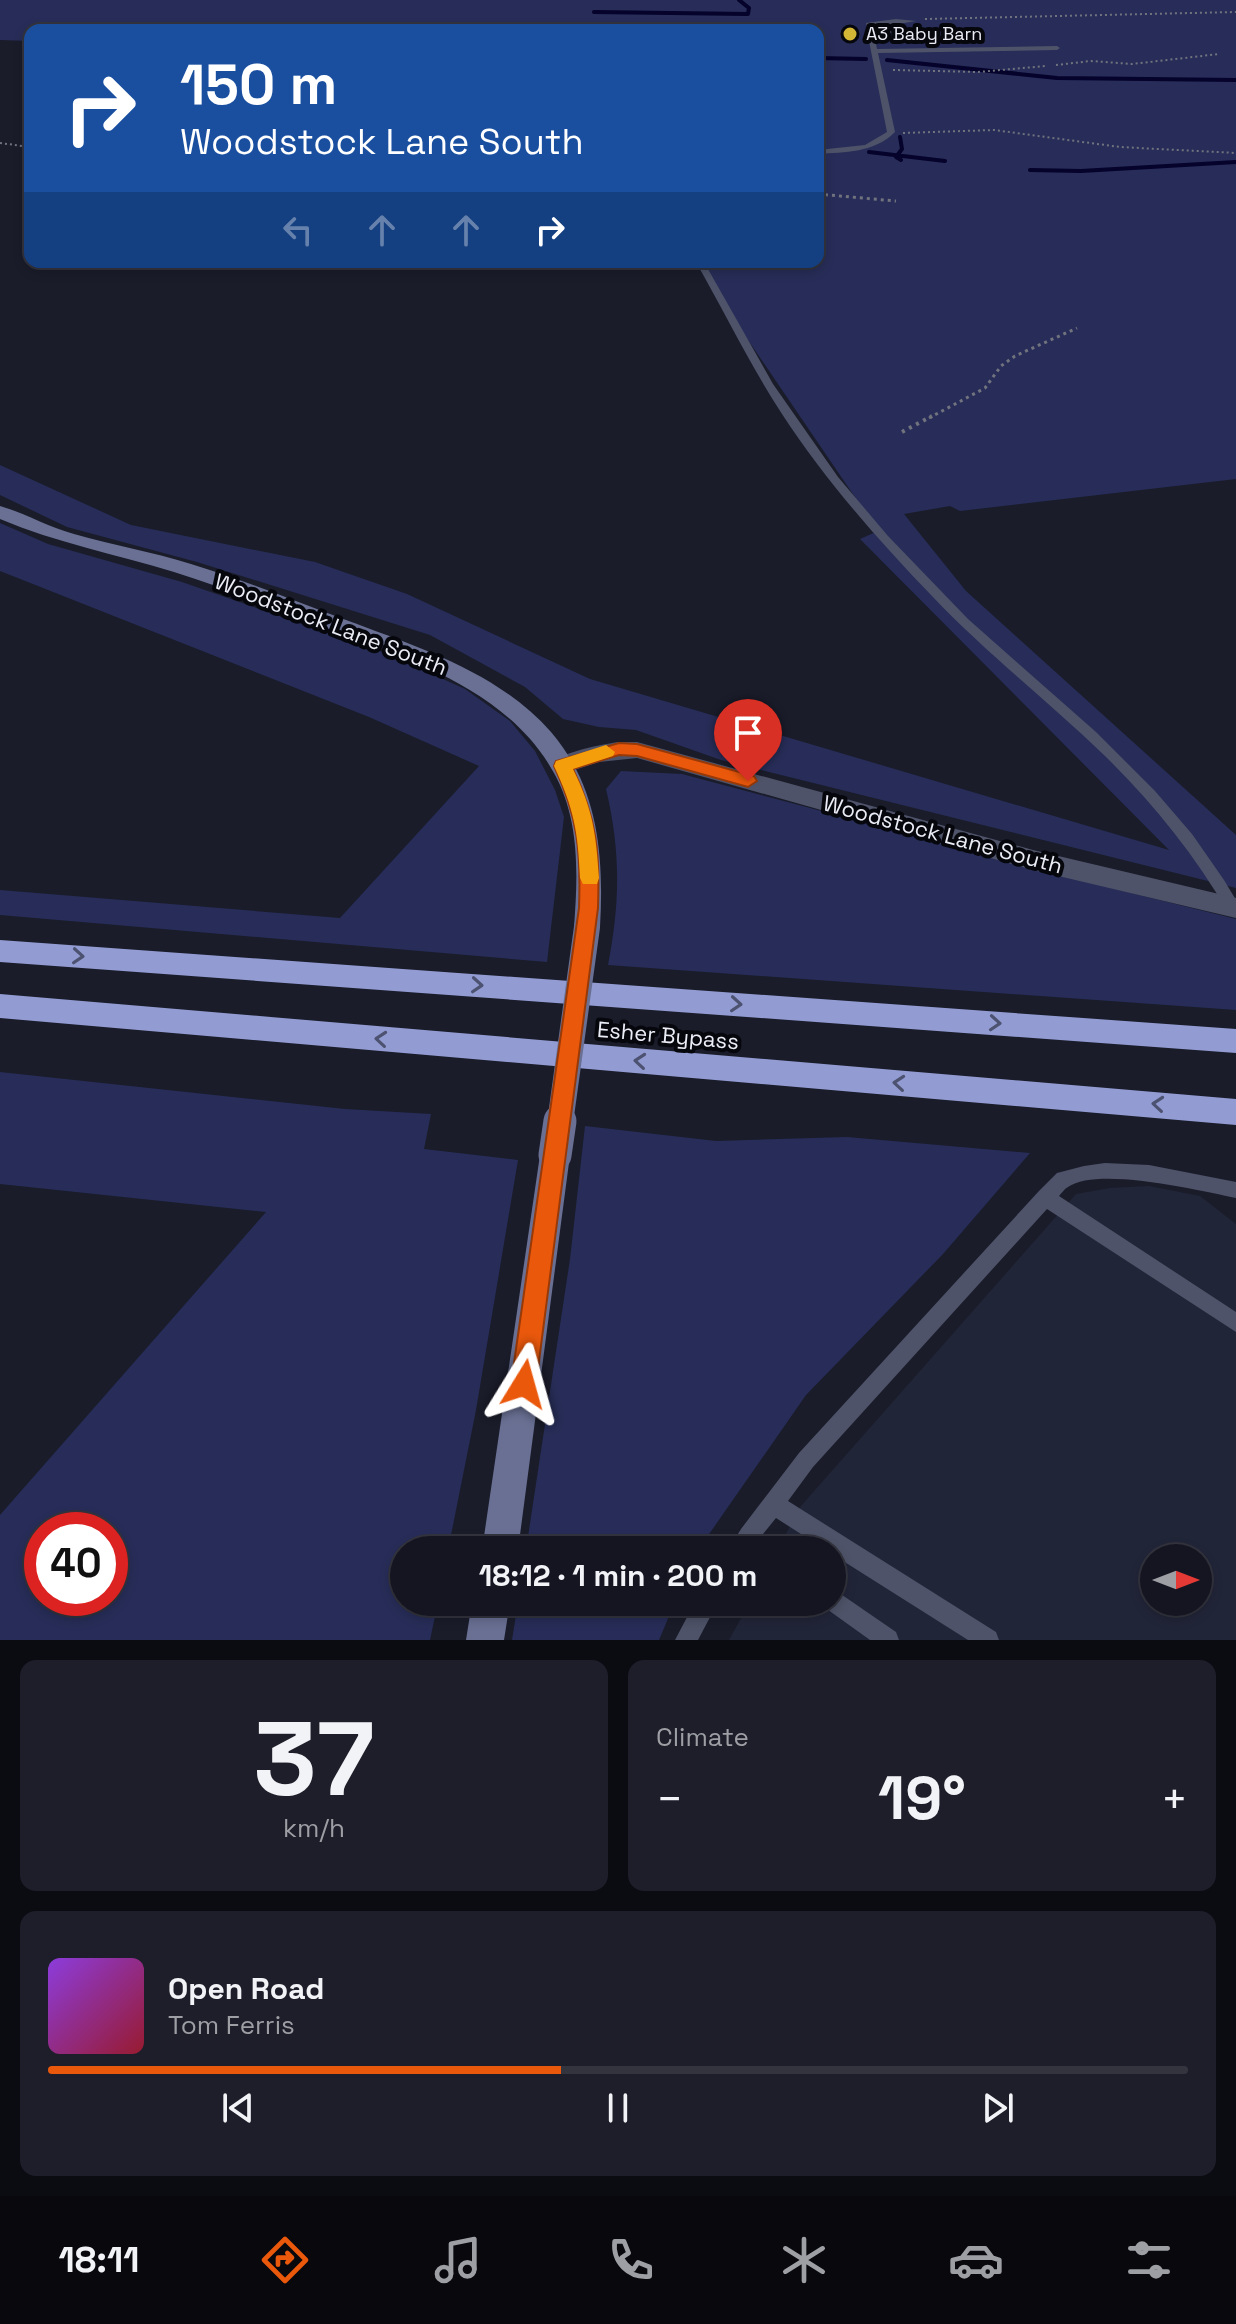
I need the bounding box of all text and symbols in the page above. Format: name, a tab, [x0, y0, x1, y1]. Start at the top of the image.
place label: A3 Baby Barn	[866, 22, 982, 45]
marker: A3 Baby Barn	[841, 25, 859, 43]
text: 150 m	[180, 49, 337, 120]
icon: right	[48, 56, 152, 160]
text: Woodstock Lane South	[180, 119, 584, 165]
icon: left	[276, 208, 320, 252]
icon: ahead	[360, 208, 404, 252]
icon: ahead	[444, 208, 488, 252]
icon: right	[528, 208, 572, 252]
street label: Woodstock Lane South	[211, 567, 451, 681]
pin	[714, 699, 782, 781]
icon: arrive	[726, 711, 770, 755]
street label: Woodstock Lane South	[820, 789, 1066, 879]
one-way arrow	[72, 947, 85, 964]
one-way arrow	[471, 976, 484, 993]
one-way arrow	[730, 995, 743, 1012]
one-way arrow	[989, 1014, 1002, 1031]
street label: Esher Bypass	[596, 1015, 740, 1055]
one-way arrow	[374, 1031, 387, 1048]
one-way arrow	[633, 1053, 646, 1070]
one-way arrow	[892, 1074, 905, 1091]
one-way arrow	[1151, 1096, 1164, 1113]
position arrow	[482, 1342, 566, 1426]
speed limit sign: 40	[24, 1512, 128, 1616]
north arrow	[1140, 1544, 1212, 1616]
map controls	[1140, 1544, 1212, 1616]
text: 18:12 · 1 min · 200 m	[479, 1556, 757, 1595]
text: 37	[254, 1693, 374, 1825]
text: Climate	[656, 1720, 749, 1754]
text: 19°	[878, 1760, 966, 1837]
text: −	[656, 1771, 683, 1827]
text: +	[1161, 1771, 1188, 1827]
text: km/h	[283, 1811, 345, 1845]
text: Open Road	[168, 1969, 324, 2008]
text: Tom Ferris	[168, 2008, 295, 2042]
icon: previous	[216, 2086, 260, 2130]
icon: pause	[596, 2086, 640, 2130]
icon: next	[976, 2086, 1020, 2130]
icon: directions	[257, 2232, 313, 2288]
icon: music	[430, 2232, 486, 2288]
icon: phone	[603, 2232, 659, 2288]
icon: climate	[776, 2232, 832, 2288]
icon: car	[948, 2232, 1004, 2288]
icon: filters	[1121, 2232, 1177, 2288]
text: 18:11	[58, 2237, 140, 2283]

